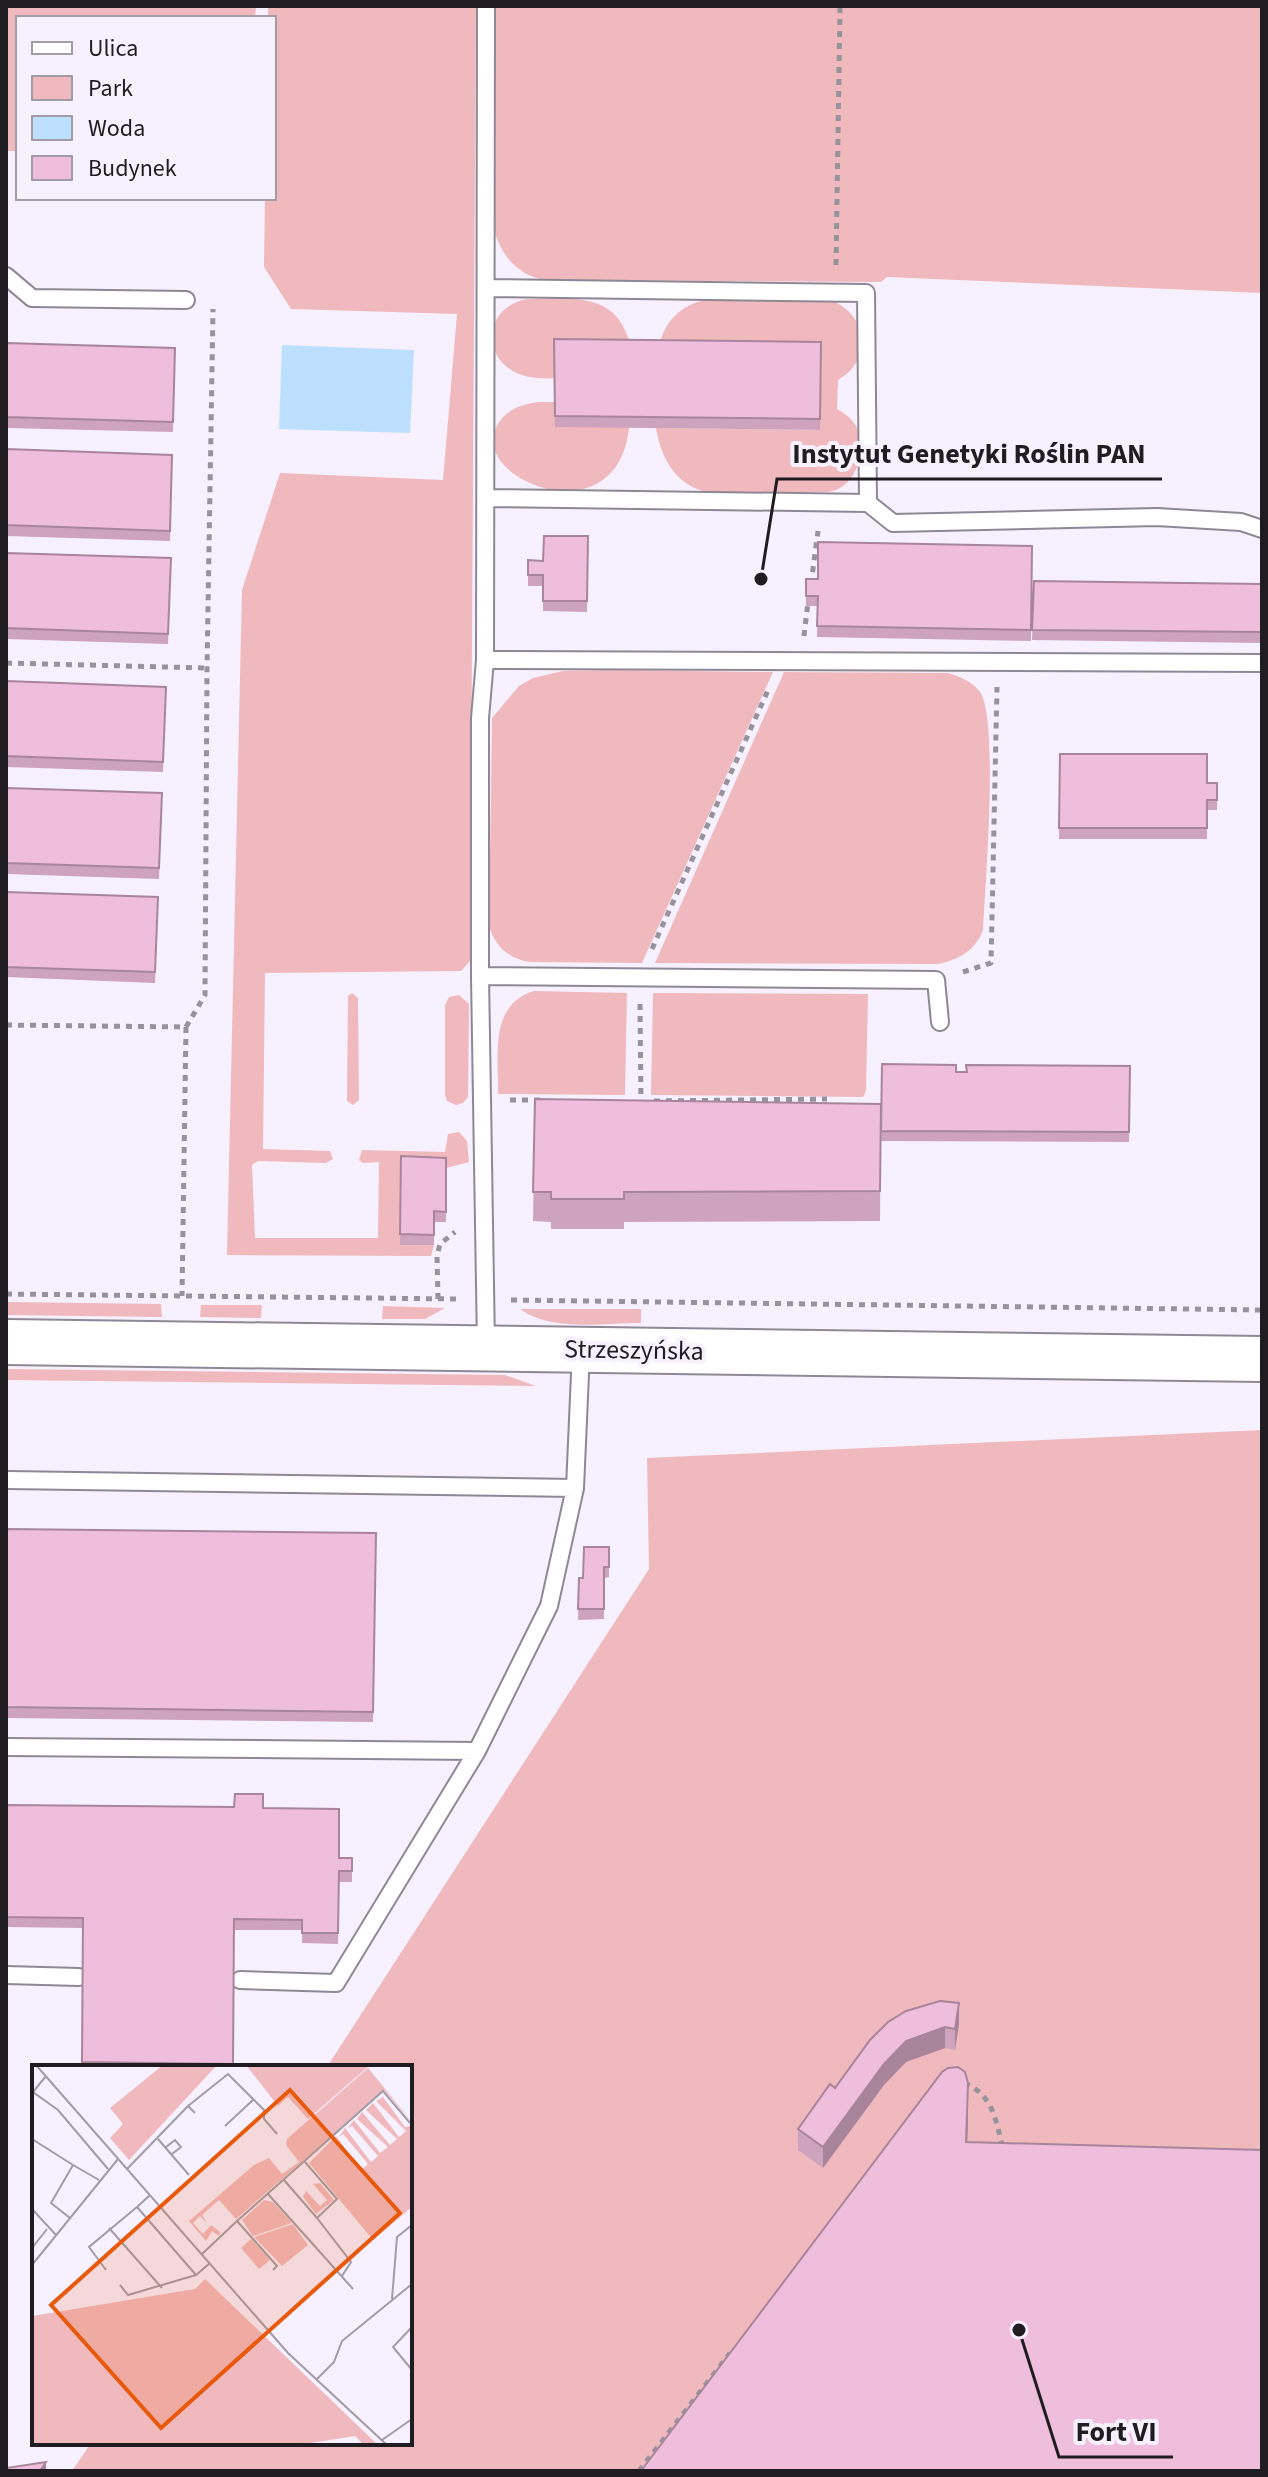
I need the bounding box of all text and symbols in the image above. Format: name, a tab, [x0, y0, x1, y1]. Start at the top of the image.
legend	[16, 16, 276, 200]
text: Ulica	[88, 31, 138, 66]
text: Park	[88, 71, 133, 106]
text: Woda	[88, 111, 145, 146]
text: Budynek	[88, 151, 177, 186]
callout: Instytut Genetyki Roślin PAN	[777, 427, 1162, 479]
text: Instytut Genetyki Roślin PAN	[792, 434, 1146, 474]
street label: Strzeszyńska	[564, 1330, 704, 1370]
inset map	[32, 2065, 412, 2445]
callout: Fort VI	[1059, 2405, 1173, 2457]
text: Fort VI	[1075, 2412, 1157, 2452]

